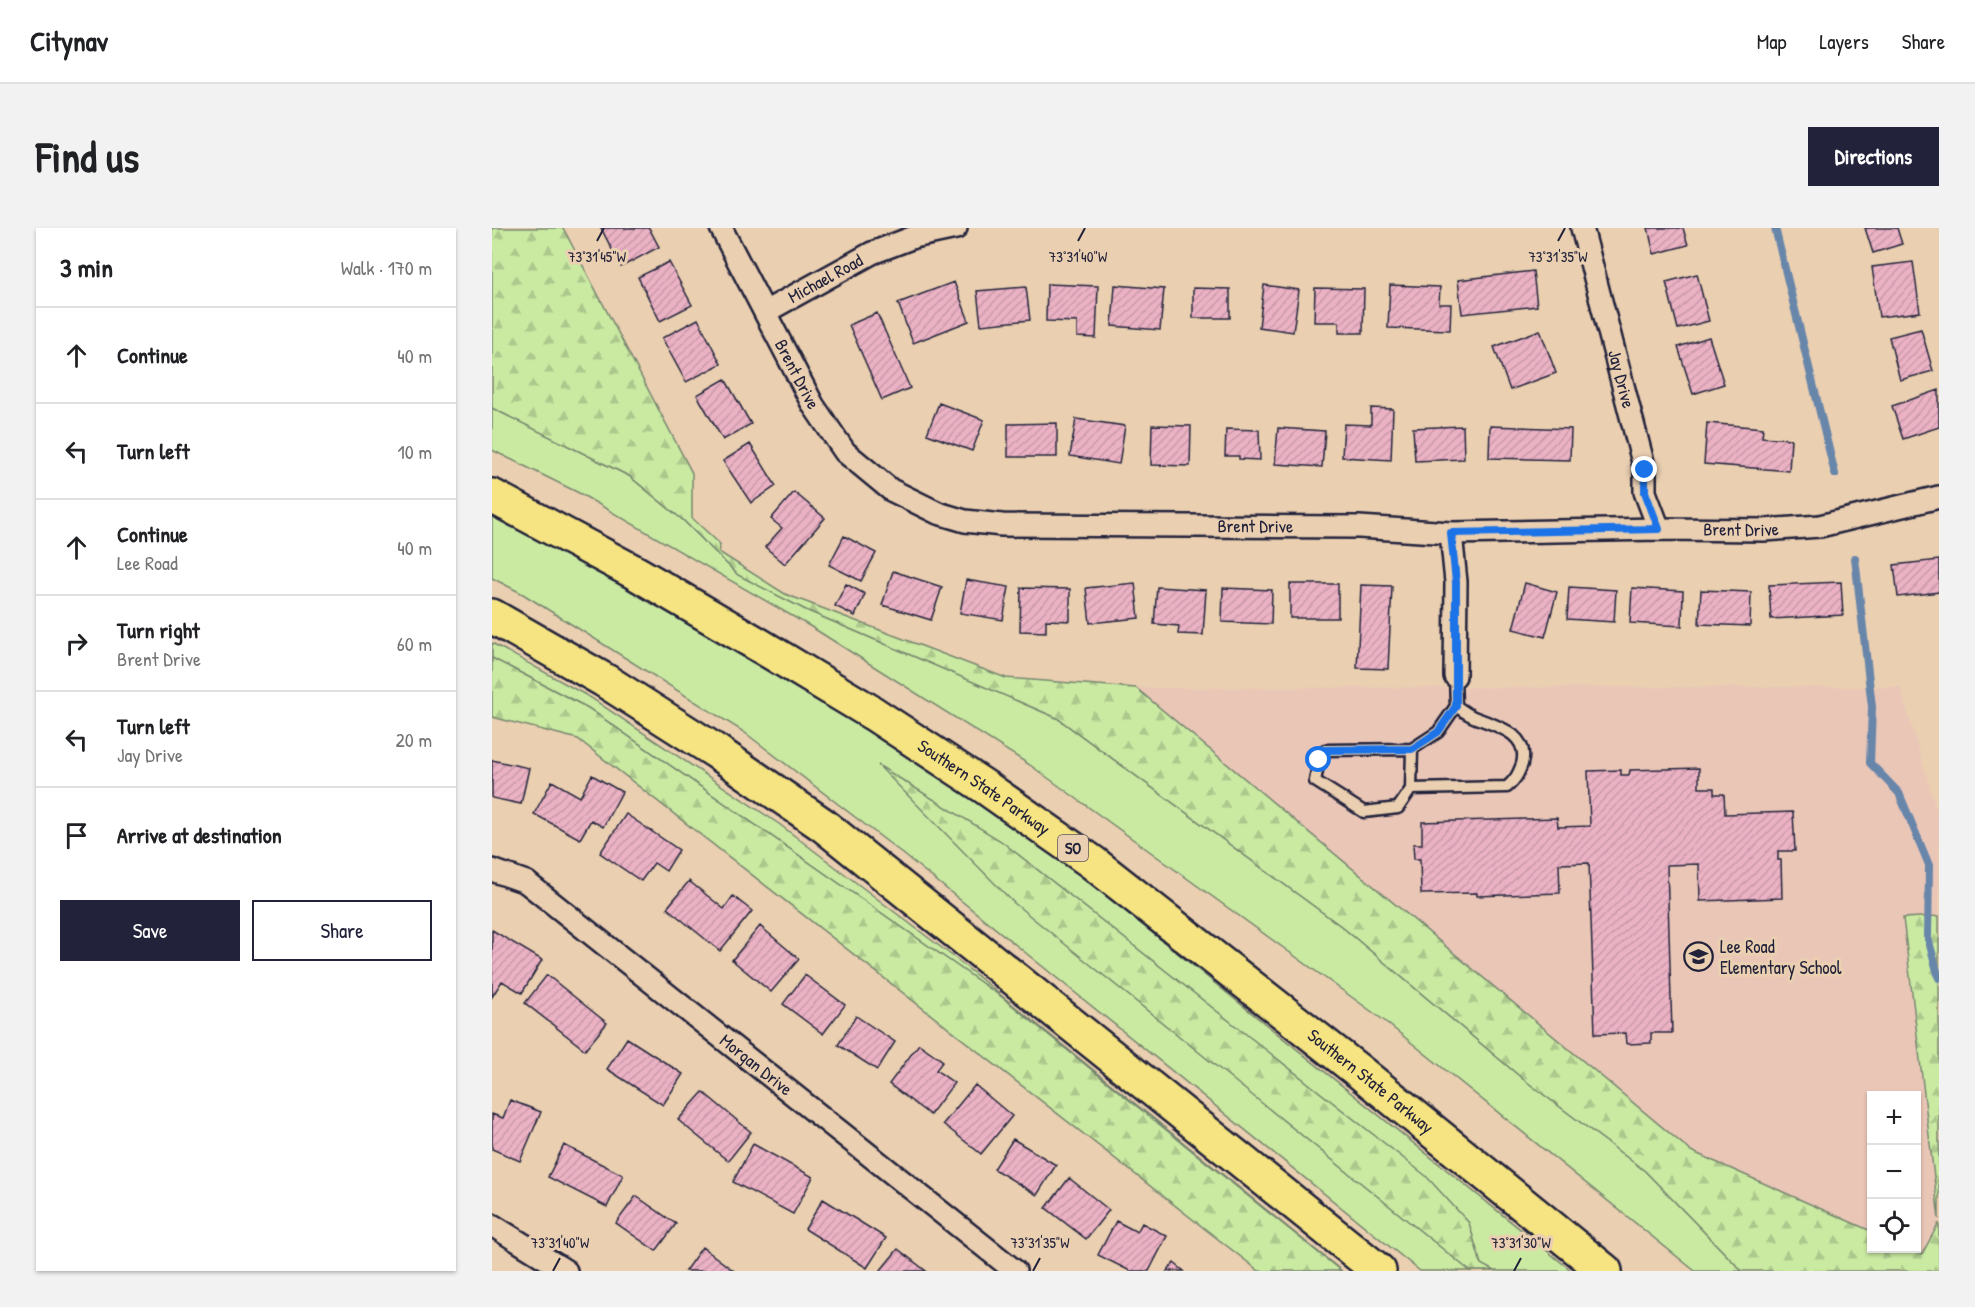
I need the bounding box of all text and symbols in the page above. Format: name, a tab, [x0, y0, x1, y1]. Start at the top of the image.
text: Citynav	[30, 22, 108, 60]
text: Map	[1757, 27, 1786, 56]
text: Layers	[1819, 27, 1869, 56]
text: Share	[1902, 27, 1945, 56]
button: Directions	[1808, 127, 1939, 186]
text: Find us	[36, 128, 139, 185]
text: 73°31'45"W	[568, 246, 627, 267]
text: 73°31'40"W	[1049, 246, 1108, 267]
text: 73°31'35"W	[1528, 246, 1588, 267]
street label: Michael Road	[783, 247, 867, 309]
text: 3 min	[60, 250, 113, 285]
text: Walk · 170 m	[341, 254, 432, 281]
street label: Brent Drive	[769, 335, 826, 414]
icon: ahead	[60, 339, 93, 372]
text: Continue	[117, 340, 188, 370]
text: 40 m	[397, 342, 432, 369]
street label: Jay Drive	[1602, 347, 1641, 411]
icon: left	[60, 435, 93, 468]
text: Turn left	[117, 436, 190, 466]
text: 10 m	[398, 438, 432, 465]
route end	[1631, 456, 1657, 482]
street label: Brent Drive	[1217, 513, 1293, 539]
street label: Brent Drive	[1703, 516, 1780, 542]
text: Continue	[117, 519, 188, 549]
icon: ahead	[60, 531, 93, 564]
text: 40 m	[397, 534, 432, 561]
text: Lee Road	[117, 549, 178, 576]
text: Turn right	[117, 615, 200, 645]
icon: right	[60, 627, 93, 660]
text: 60 m	[397, 630, 432, 657]
text: Brent Drive	[117, 645, 201, 672]
text: Turn left	[117, 711, 190, 741]
icon: left	[60, 723, 93, 756]
text: 20 m	[395, 726, 432, 753]
street label: Southern State Parkway	[913, 733, 1056, 841]
text: Jay Drive	[117, 741, 183, 768]
route start	[1305, 746, 1331, 772]
icon: arrive	[60, 819, 93, 852]
text: Arrive at destination	[117, 820, 282, 850]
road number: SO	[1058, 835, 1088, 861]
button: Save	[60, 900, 240, 961]
button: Share	[252, 900, 432, 961]
place label: Lee Road Elementary School	[1720, 934, 1842, 980]
school or university icon: Lee Road Elementary School	[1683, 941, 1715, 973]
street label: Southern State Parkway	[1303, 1023, 1440, 1139]
street label: Morgan Drive	[715, 1028, 798, 1101]
map controls	[1867, 1091, 1921, 1253]
button: +	[1867, 1091, 1921, 1145]
button: −	[1867, 1145, 1921, 1199]
button: locate	[1867, 1199, 1921, 1253]
text: 73°31'40"W	[531, 1232, 590, 1253]
text: 73°31'35"W	[1010, 1232, 1070, 1253]
text: 73°31'30"W	[1491, 1232, 1551, 1253]

